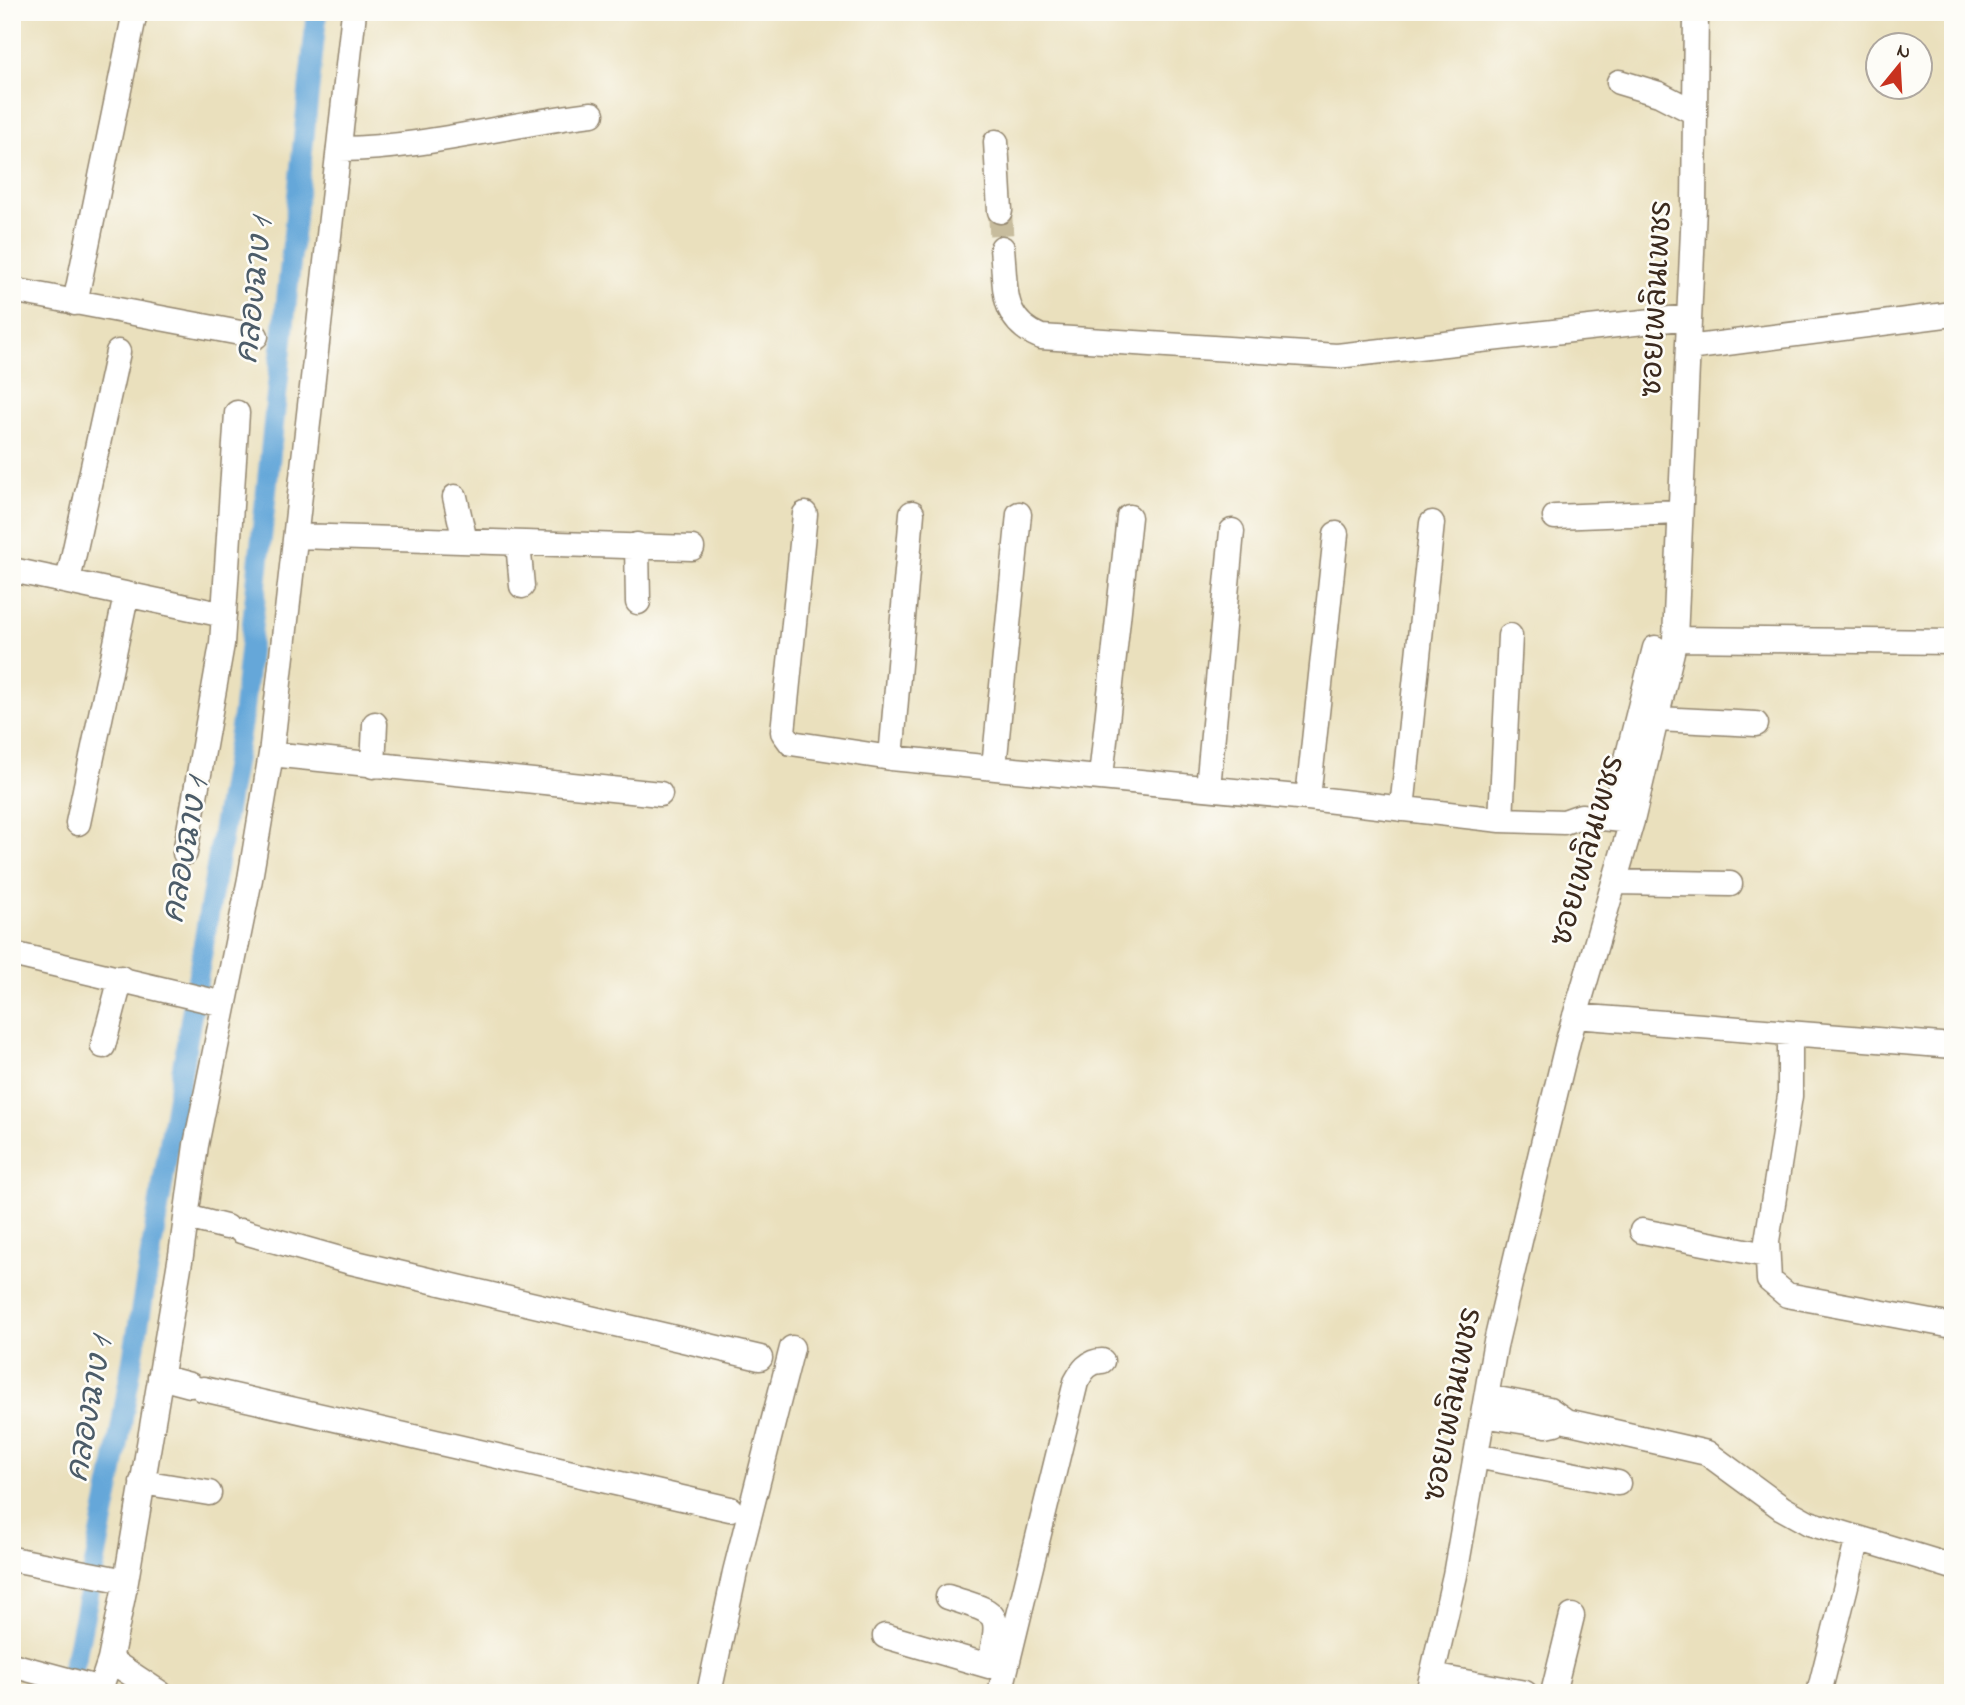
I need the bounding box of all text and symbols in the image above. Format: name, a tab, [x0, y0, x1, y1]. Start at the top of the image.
north arrow	[1864, 32, 1934, 102]
text: N	[1893, 37, 1914, 67]
street label: ซอยเพลินเพชร	[1631, 199, 1685, 399]
water label: คลองฉาง 1	[225, 211, 287, 366]
street label: ซอยเพลินเพชร	[1541, 750, 1637, 952]
water label: คลองฉาง 1	[151, 770, 224, 927]
street label: ซอยเพลินเพชร	[1414, 1304, 1494, 1506]
water label: คลองฉาง 1	[55, 1329, 128, 1486]

